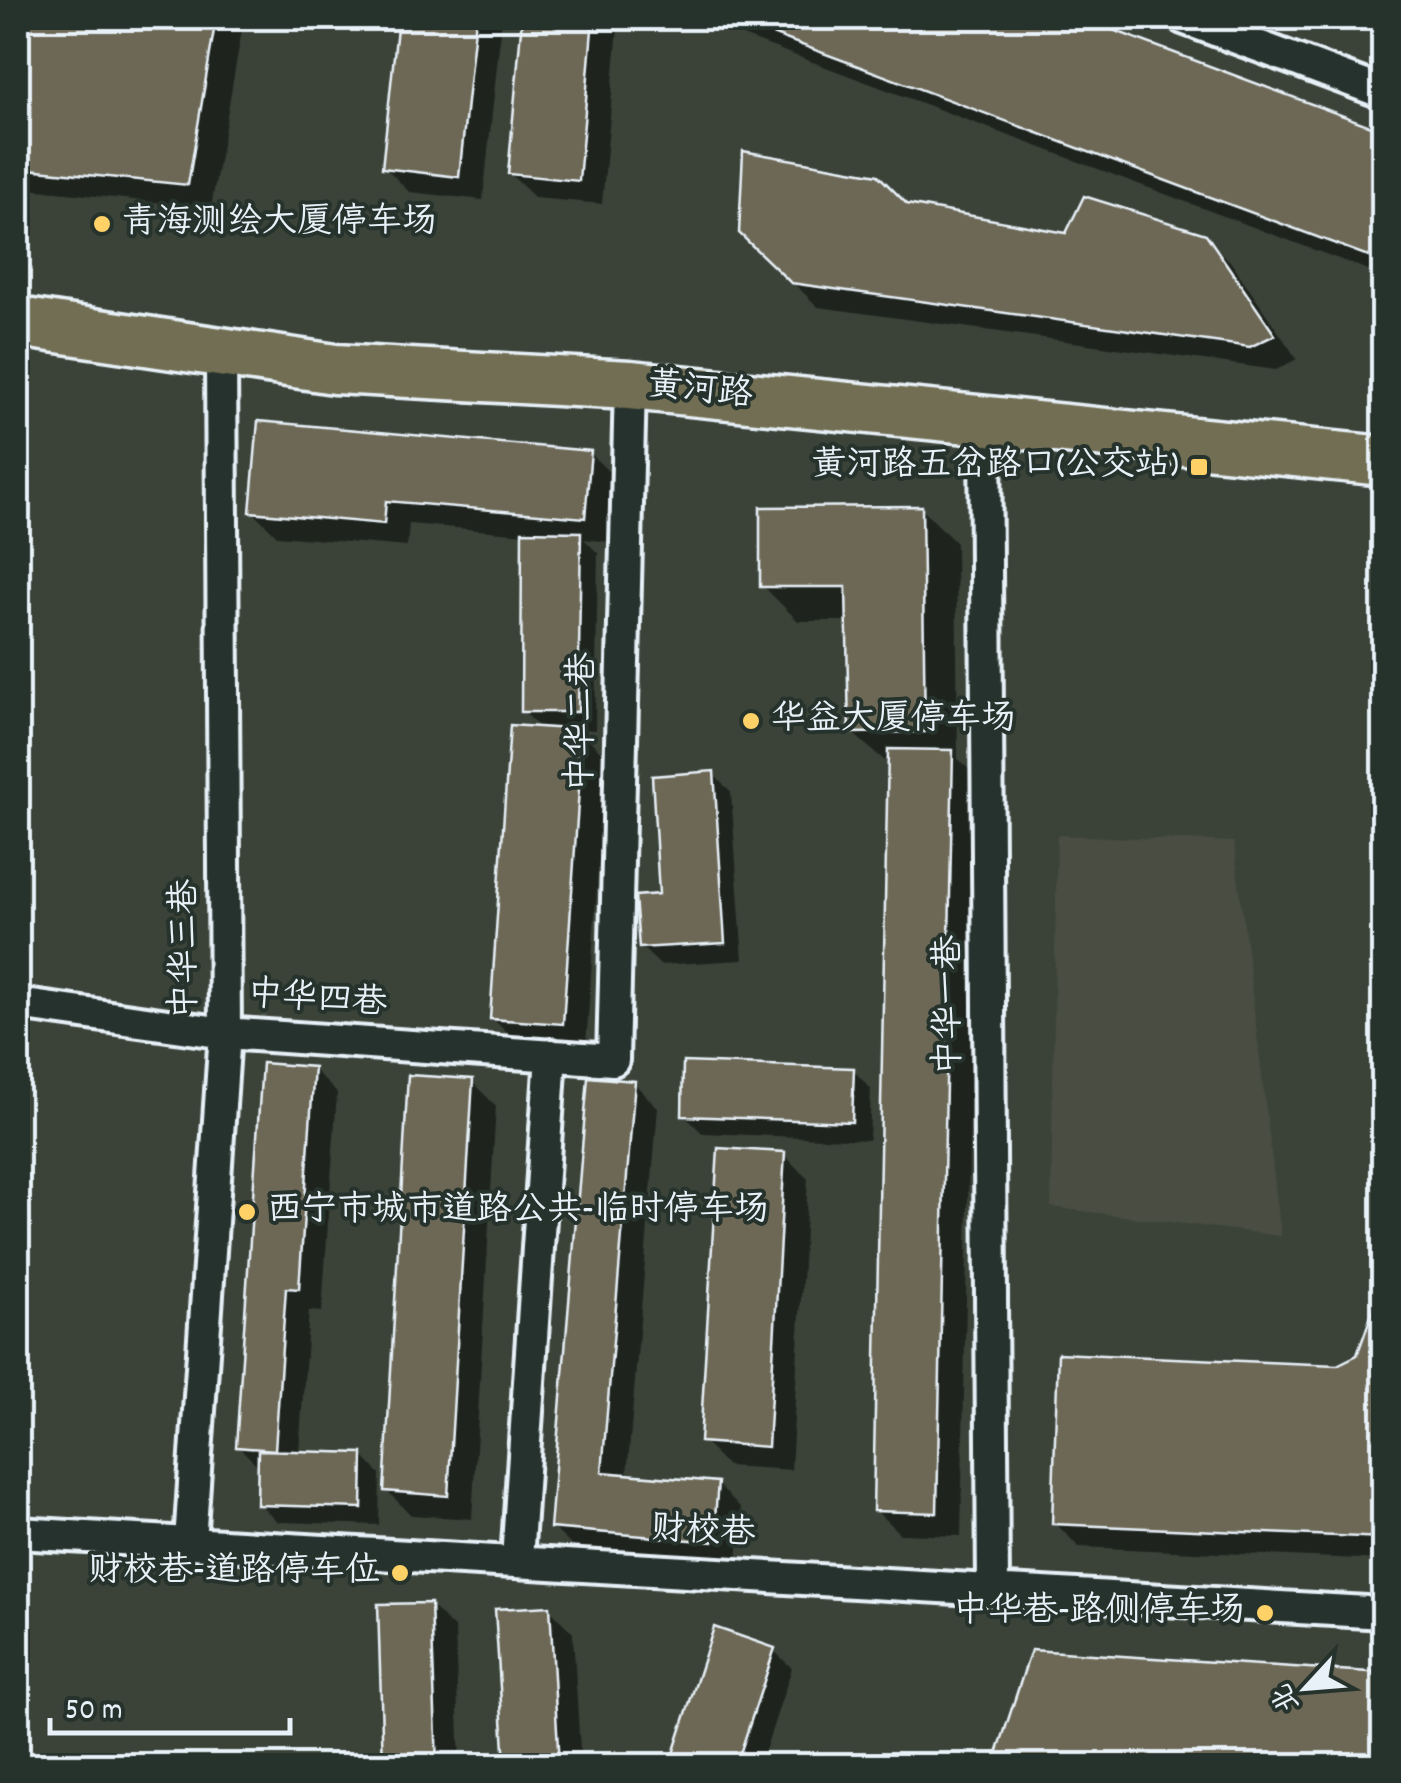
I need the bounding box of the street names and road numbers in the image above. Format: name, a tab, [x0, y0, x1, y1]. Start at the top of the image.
street label: 黄河路	[645, 362, 755, 422]
street label: 中华二巷	[558, 652, 610, 792]
street label: 中华三巷	[162, 879, 212, 1019]
street label: 中华一巷	[926, 935, 976, 1075]
street label: 中华四巷	[245, 971, 389, 1031]
street label: 财校巷	[649, 1505, 757, 1561]

